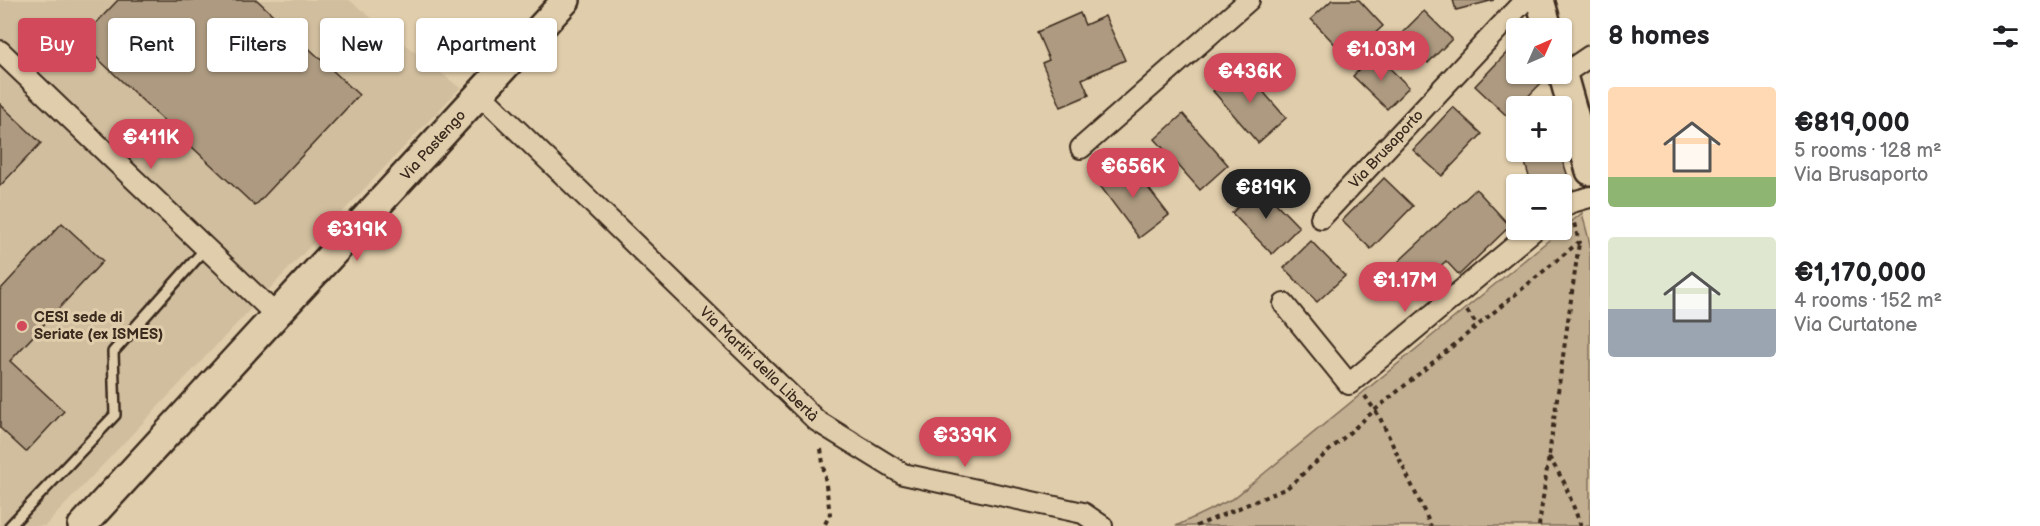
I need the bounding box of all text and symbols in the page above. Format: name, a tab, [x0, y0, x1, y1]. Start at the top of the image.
chip: Buy	[18, 18, 96, 72]
chip: Rent	[108, 18, 195, 72]
chip: Filters	[207, 18, 308, 72]
chip: New	[320, 18, 404, 72]
chip: Apartment	[416, 18, 557, 72]
north arrow	[1506, 18, 1572, 84]
map controls	[1506, 18, 1572, 240]
icon: filters	[1989, 20, 2022, 53]
text: 8 homes	[1608, 21, 1710, 52]
pin: €1.03M	[1332, 31, 1430, 82]
text: €1.03M	[1346, 38, 1416, 62]
pin: €436K	[1208, 53, 1292, 104]
text: €436K	[1218, 60, 1282, 84]
button: +	[1506, 96, 1572, 162]
street label: Via Pastengo	[397, 106, 470, 185]
street label: Via Brusaporto	[1345, 106, 1428, 193]
text: €819,000	[1794, 108, 1910, 139]
icon: home	[1656, 111, 1728, 183]
pin: €411K	[109, 119, 193, 170]
text: €411K	[123, 126, 179, 150]
text: 5 rooms · 128 m²	[1794, 139, 1942, 163]
pin: €656K	[1091, 148, 1175, 199]
text: €656K	[1101, 155, 1165, 179]
text: Via Brusaporto	[1794, 163, 1928, 187]
pin: €819K	[1224, 169, 1308, 220]
button: −	[1506, 174, 1572, 240]
text: €819K	[1236, 176, 1296, 200]
pin: €319K	[315, 211, 399, 262]
text: €319K	[327, 218, 387, 242]
text: €1,170,000	[1794, 258, 1926, 289]
icon: home	[1656, 261, 1728, 333]
pin: €1.17M	[1356, 262, 1454, 313]
text: €1.17M	[1373, 269, 1437, 293]
text: 4 rooms · 152 m²	[1794, 289, 1942, 313]
street label: Via Martiri della Libertà	[695, 303, 822, 426]
place label: CESI sede di Seriate (ex ISMES)	[34, 308, 163, 344]
text: Via Curtatone	[1794, 313, 1917, 337]
marker: CESI sede di Seriate (ex ISMES)	[15, 319, 29, 333]
pin: €339K	[923, 417, 1007, 468]
text: €339K	[933, 424, 997, 448]

